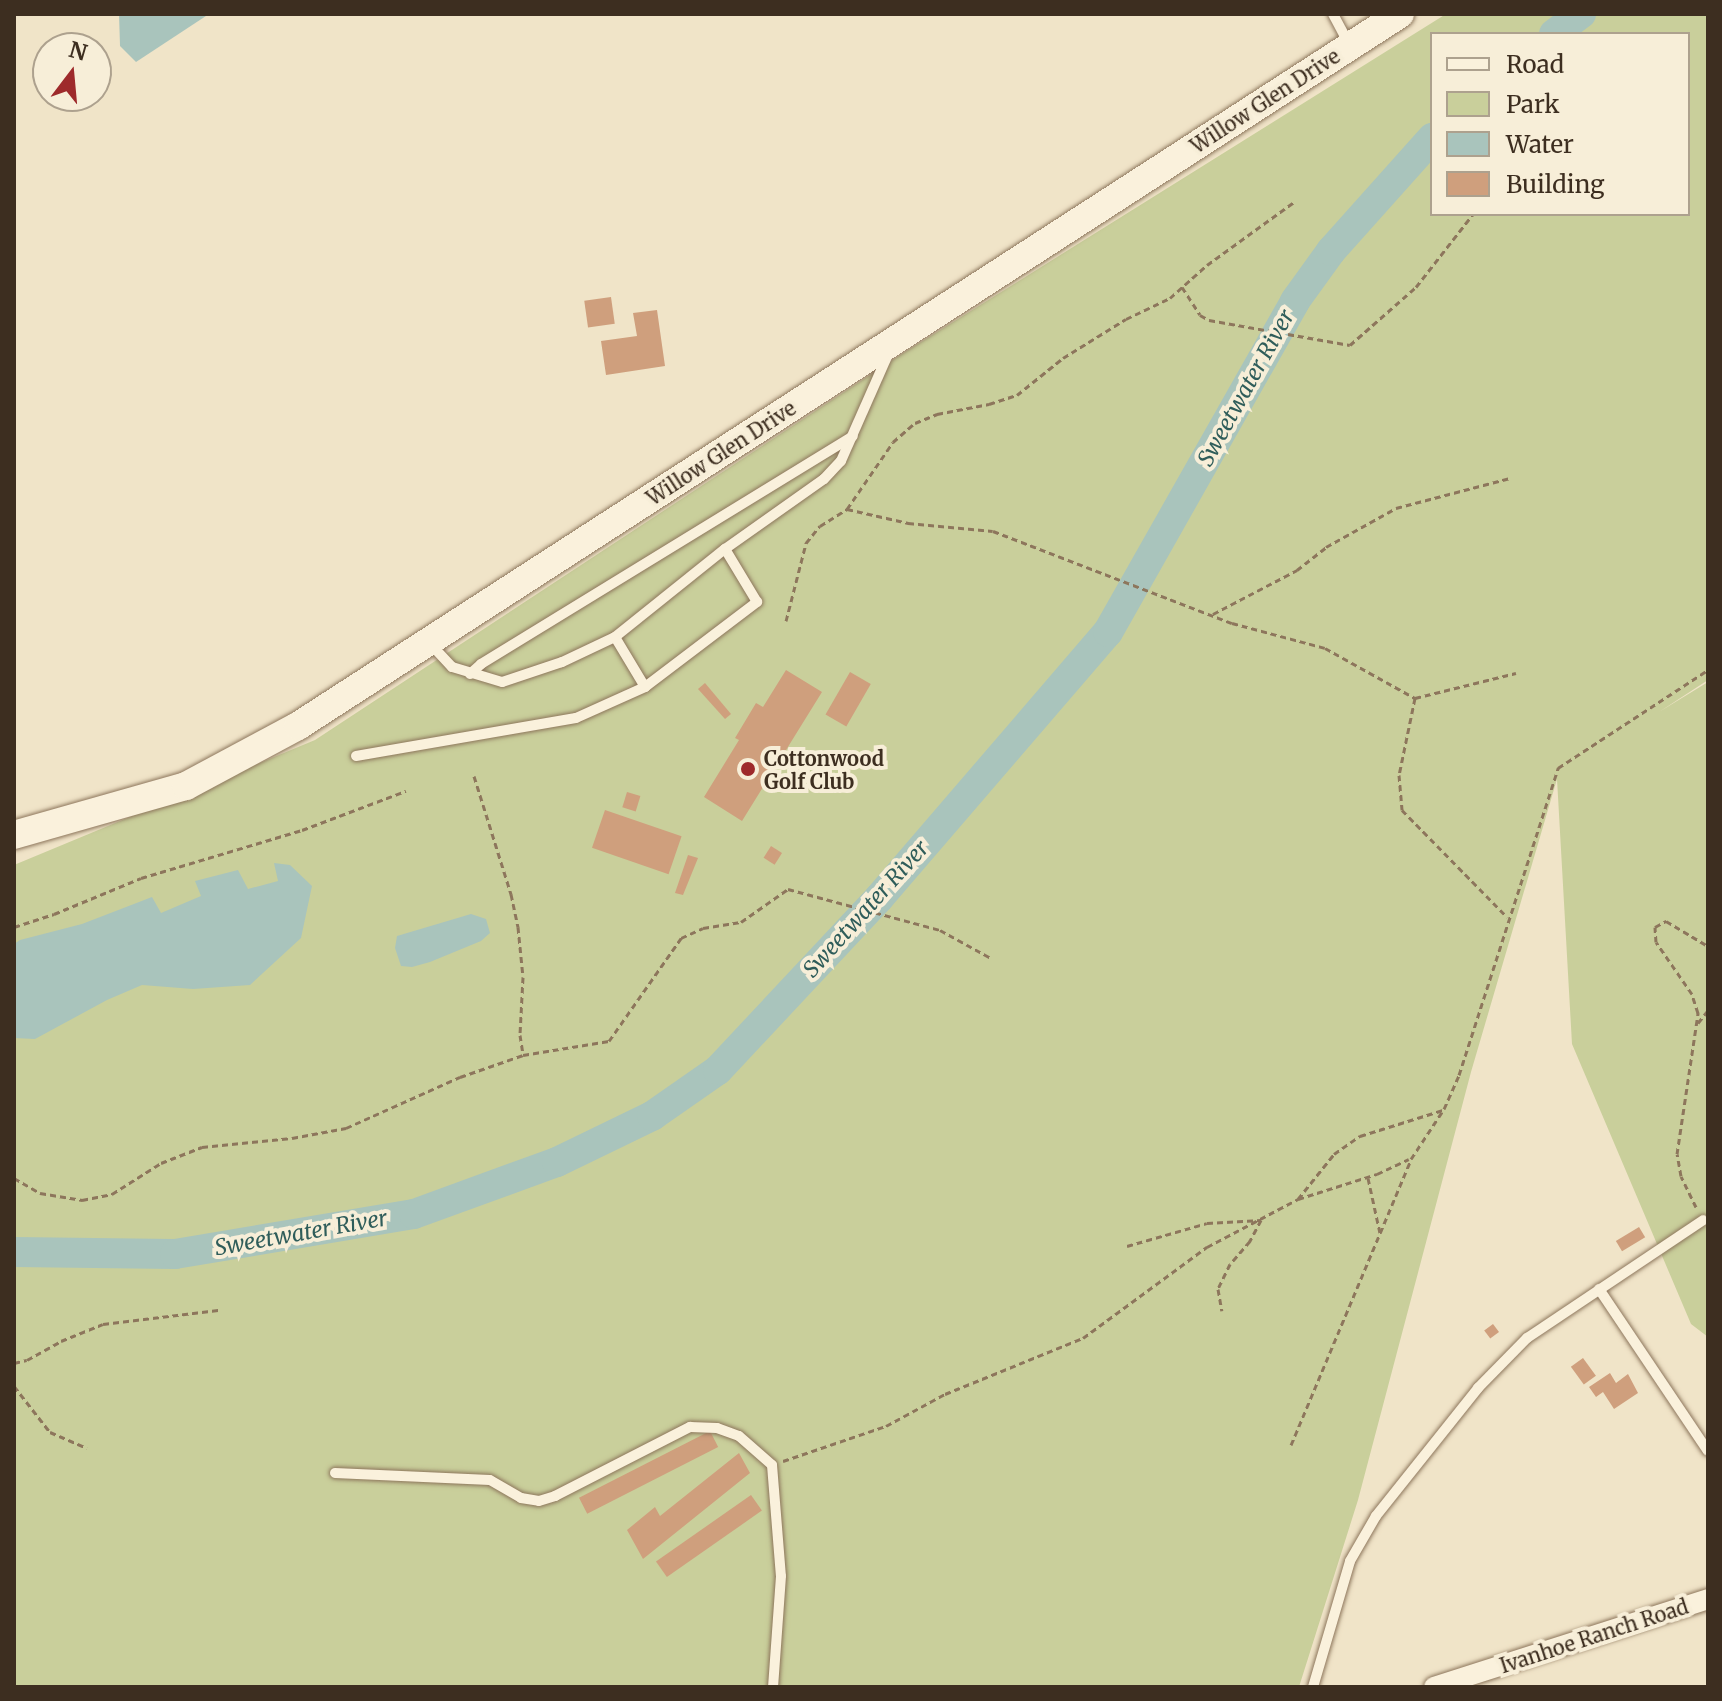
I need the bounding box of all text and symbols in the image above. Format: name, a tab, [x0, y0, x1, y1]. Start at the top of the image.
north arrow	[32, 32, 112, 112]
legend	[1430, 32, 1690, 216]
text: N	[66, 35, 90, 67]
street label: Willow Glen Drive	[1186, 44, 1344, 158]
text: Road	[1506, 49, 1564, 80]
text: Park	[1506, 89, 1559, 120]
text: Water	[1506, 129, 1574, 160]
text: Building	[1506, 169, 1605, 200]
water label: Sweetwater River	[1192, 305, 1300, 471]
street label: Willow Glen Drive	[642, 396, 800, 510]
place label: Cottonwood Golf Club	[764, 746, 884, 793]
marker: Cottonwood Golf Club	[739, 760, 757, 778]
water label: Sweetwater River	[798, 835, 934, 983]
water label: Sweetwater River	[213, 1205, 389, 1261]
street label: Ivanhoe Ranch Road	[1497, 1594, 1691, 1678]

